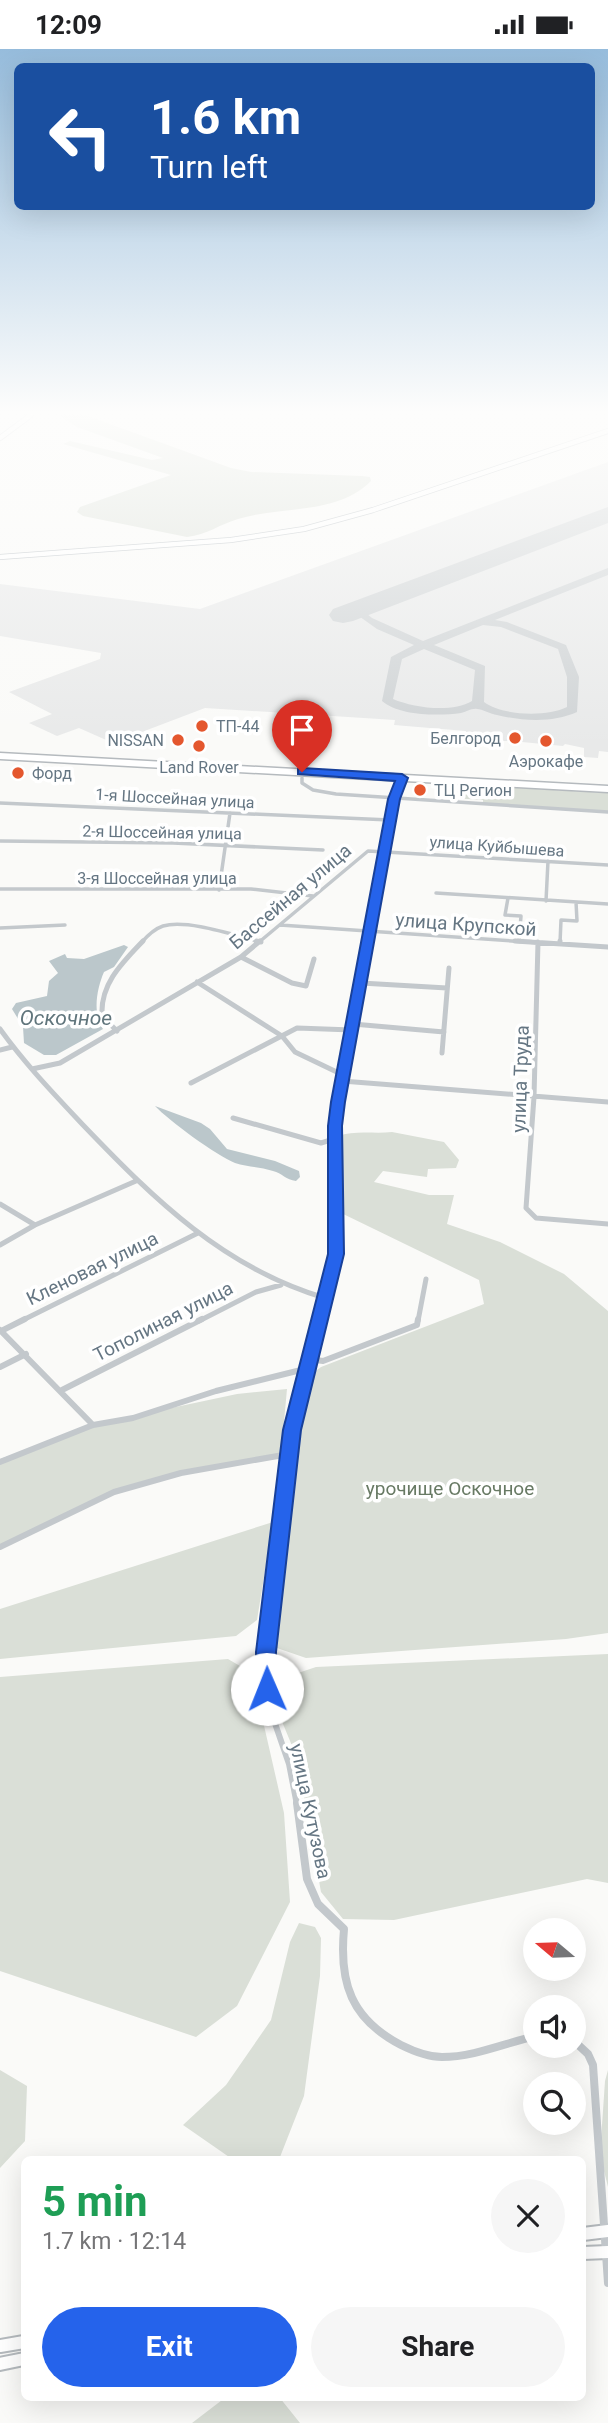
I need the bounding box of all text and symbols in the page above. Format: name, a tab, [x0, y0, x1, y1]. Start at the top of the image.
text: 12:09	[35, 10, 102, 40]
text: 1.6 km	[150, 89, 301, 146]
icon: left	[35, 91, 126, 182]
text: Turn left	[150, 148, 268, 186]
pin	[272, 700, 332, 772]
icon: arrive	[283, 711, 321, 749]
place label: ТП-44	[216, 717, 259, 736]
marker: ТП-44	[194, 718, 210, 734]
place label: Белгород	[430, 729, 501, 748]
marker: Белгород	[507, 730, 523, 746]
place label: NISSAN	[107, 731, 164, 750]
marker: NISSAN	[170, 732, 186, 748]
marker: Аэрокафе	[538, 733, 554, 749]
marker: Land Rover	[191, 738, 207, 754]
place label: Аэрокафе	[509, 752, 583, 771]
place label: Land Rover	[159, 758, 239, 777]
place label: Форд	[32, 764, 72, 783]
marker: Форд	[10, 765, 26, 781]
place label: ТЦ Регион	[434, 781, 512, 800]
marker: ТЦ Регион	[412, 782, 428, 798]
street label: 1-я Шоссейная улица	[95, 785, 255, 812]
street label: 2-я Шоссейная улица	[82, 822, 242, 843]
street label: улица Куйбышева	[429, 832, 565, 861]
street label: Бассейная улица	[225, 839, 356, 954]
street label: 3-я Шоссейная улица	[77, 869, 237, 888]
street label: улица Крупской	[395, 908, 537, 941]
water label: Оскочное	[20, 1006, 112, 1030]
street label: улица Труда	[507, 1025, 534, 1133]
street label: Кленовая улица	[23, 1227, 162, 1310]
street label: Тополиная улица	[90, 1276, 237, 1367]
park label: урочище Оскочное	[366, 1477, 534, 1500]
position arrow	[230, 1652, 304, 1726]
street label: улица Кутузова	[285, 1741, 336, 1881]
north arrow	[523, 1918, 586, 1981]
map controls	[523, 1918, 586, 2135]
button: sound	[523, 1995, 586, 2058]
button: search	[523, 2072, 586, 2135]
text: 5 min	[42, 2177, 148, 2226]
button: close	[491, 2179, 565, 2253]
text: 1.7 km · 12:14	[42, 2228, 186, 2255]
button: Exit	[42, 2307, 297, 2387]
button: Share	[311, 2307, 565, 2387]

